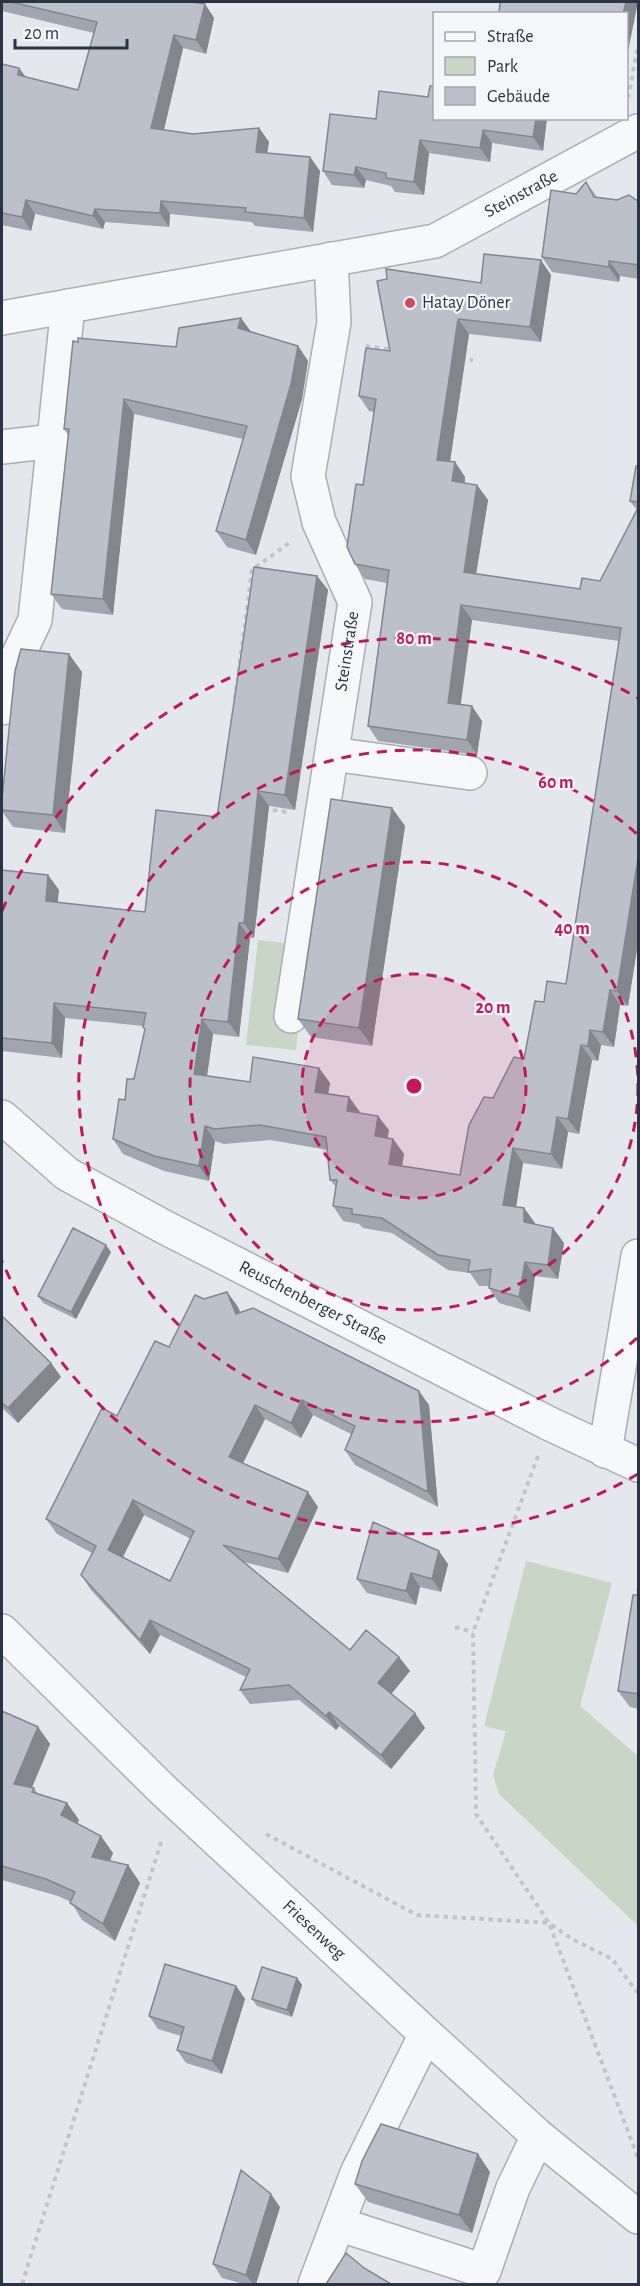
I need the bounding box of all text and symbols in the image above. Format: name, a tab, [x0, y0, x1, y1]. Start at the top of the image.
scale bar	[15, 12, 128, 50]
legend	[433, 12, 628, 120]
text: 20 m	[24, 25, 59, 43]
text: Straße	[487, 28, 533, 46]
text: Park	[487, 58, 519, 76]
text: Gebäude	[487, 88, 550, 106]
street label: Steinstraße	[482, 167, 561, 221]
place label: Hatay Döner	[422, 294, 511, 312]
marker: Hatay Döner	[403, 296, 417, 310]
street label: Steinstraße	[332, 610, 362, 693]
text: 80 m	[396, 630, 432, 648]
text: 60 m	[538, 774, 574, 792]
text: 40 m	[554, 920, 590, 938]
text: 20 m	[475, 999, 511, 1017]
centre of rings	[404, 1076, 424, 1096]
street label: Reuschenberger Straße	[236, 1258, 390, 1348]
street label: Friesenweg	[279, 1897, 349, 1963]

